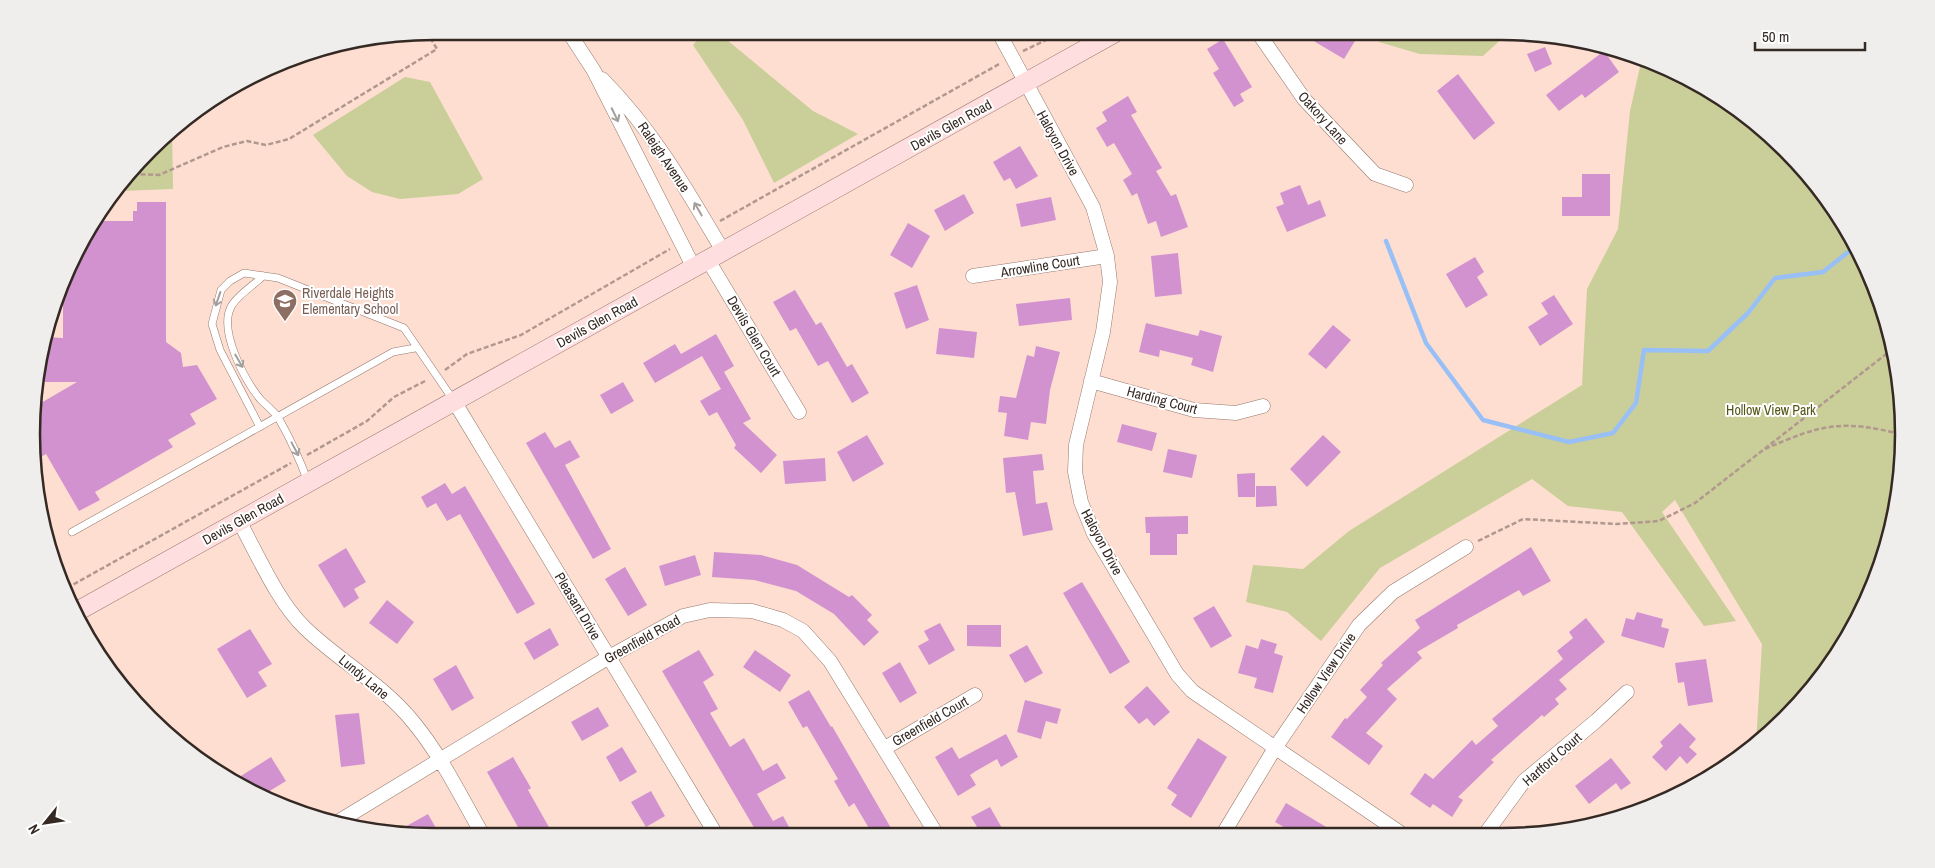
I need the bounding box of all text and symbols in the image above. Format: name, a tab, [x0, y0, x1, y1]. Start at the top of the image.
scale bar	[1755, 20, 1865, 52]
text: 50 m	[1762, 26, 1789, 47]
street label: Oakory Lane	[1294, 88, 1352, 148]
street label: Devils Glen Road	[907, 95, 995, 155]
one-way arrow	[611, 107, 620, 122]
street label: Halcyon Drive	[1033, 107, 1083, 179]
street label: Raleigh Avenue	[634, 118, 694, 196]
one-way arrow	[693, 203, 703, 217]
street label: Arrowline Court	[998, 251, 1081, 281]
place label: Riverdale Heights Elementary School	[302, 284, 398, 318]
school or university icon: Riverdale Heights Elementary School	[272, 288, 298, 322]
one-way arrow	[213, 291, 222, 306]
street label: Devils Glen Road	[553, 292, 641, 352]
street label: Devils Glen Court	[723, 293, 785, 379]
one-way arrow	[234, 353, 244, 368]
street label: Harding Court	[1125, 382, 1199, 418]
park label: Hollow View Park	[1726, 401, 1816, 419]
one-way arrow	[290, 441, 300, 456]
street label: Devils Glen Road	[199, 489, 287, 549]
street label: Halcyon Drive	[1077, 506, 1127, 578]
street label: Pleasant Drive	[551, 569, 605, 643]
street label: Greenfield Road	[601, 611, 683, 667]
street label: Hollow View Drive	[1292, 629, 1360, 717]
street label: Lundy Lane	[335, 651, 393, 703]
street label: Greenfield Court	[889, 692, 971, 750]
street label: Hartford Court	[1519, 728, 1585, 790]
north arrow	[20, 798, 70, 848]
text: N	[24, 821, 44, 838]

